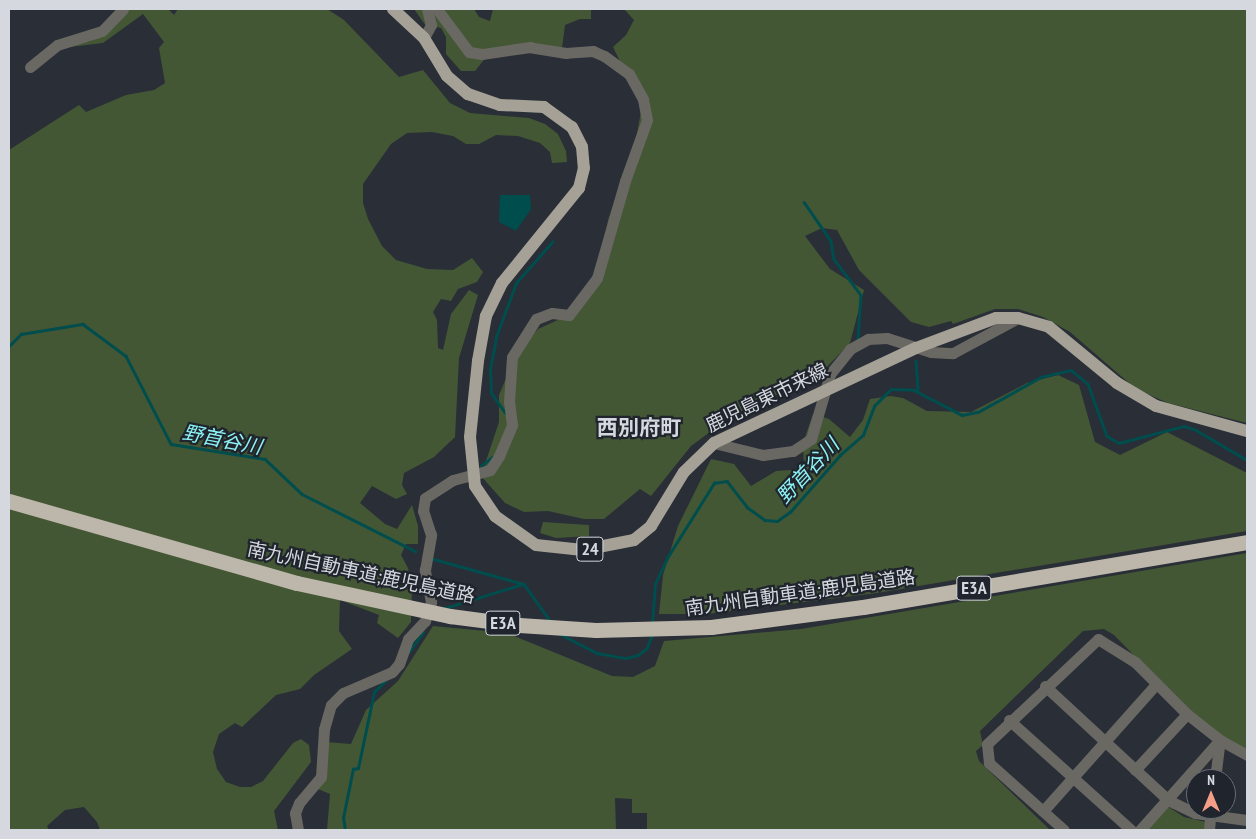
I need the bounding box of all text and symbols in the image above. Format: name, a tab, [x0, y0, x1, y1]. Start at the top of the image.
street label: 鹿児島東市来線	[702, 359, 832, 437]
district label: 西別府町	[597, 415, 681, 441]
water label: 野首谷川	[180, 421, 264, 459]
water label: 野首谷川	[772, 434, 844, 508]
road number: 24	[576, 534, 604, 564]
street label: 南九州自動車道;鹿児島道路	[245, 538, 477, 608]
street label: 南九州自動車道;鹿児島道路	[683, 566, 917, 620]
road number: E3A	[955, 572, 993, 604]
road number: E3A	[484, 608, 522, 638]
north arrow	[1186, 769, 1236, 819]
text: N	[1207, 771, 1215, 789]

